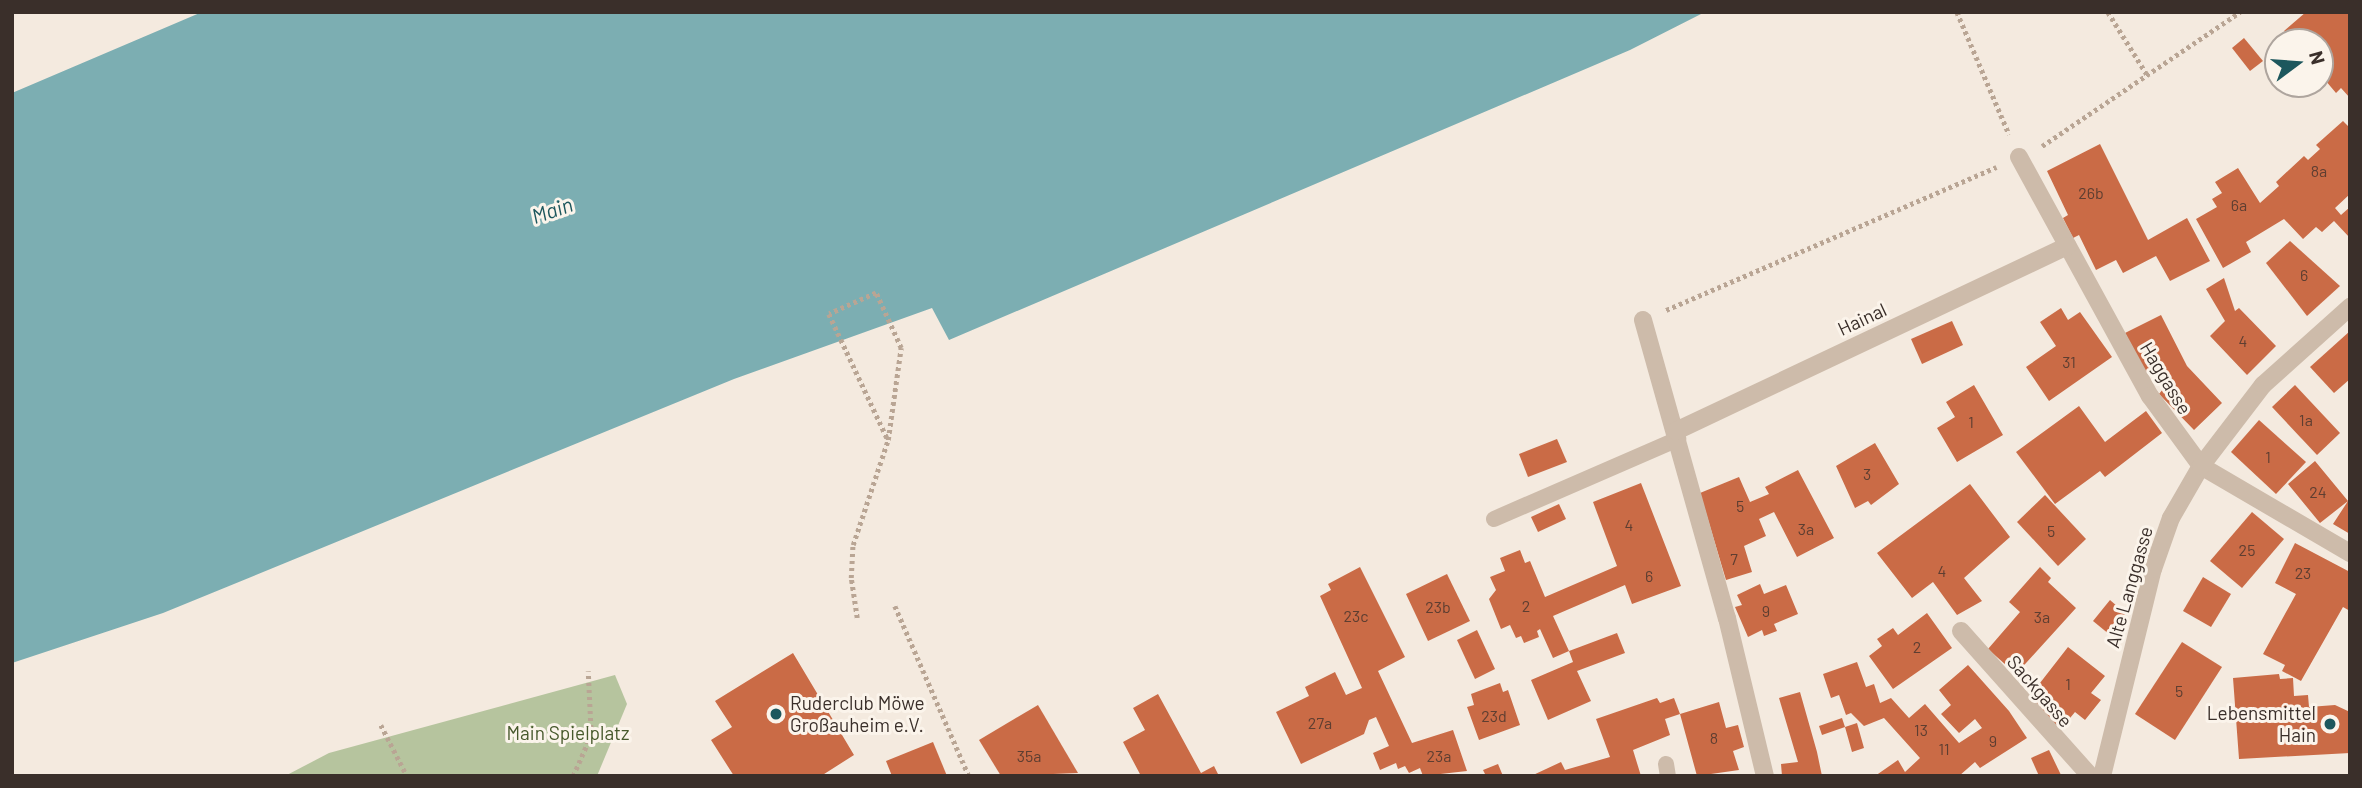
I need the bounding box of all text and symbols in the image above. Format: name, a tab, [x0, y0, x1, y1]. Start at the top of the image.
north arrow	[2264, 28, 2334, 98]
text: N	[2305, 48, 2331, 67]
house number: 8a	[2311, 161, 2327, 181]
house number: 26b	[2078, 183, 2104, 203]
water label: Main	[528, 191, 576, 229]
house number: 6a	[2231, 195, 2247, 215]
house number: 6	[2300, 265, 2308, 285]
street label: Hainal	[1834, 298, 1890, 340]
house number: 4	[2239, 331, 2247, 351]
street label: Haggasse	[2136, 338, 2196, 418]
house number: 31	[2062, 352, 2076, 372]
house number: 1a	[2299, 410, 2313, 430]
house number: 1	[1968, 412, 1974, 432]
house number: 1	[2265, 447, 2271, 467]
house number: 3	[1863, 464, 1871, 484]
house number: 24	[2309, 482, 2327, 502]
house number: 5	[1736, 496, 1744, 516]
house number: 4	[1625, 515, 1633, 535]
house number: 3a	[1798, 519, 1814, 539]
house number: 5	[2047, 521, 2055, 541]
street label: Alte Langgasse	[2101, 524, 2157, 650]
house number: 25	[2239, 540, 2255, 560]
house number: 7	[1730, 549, 1738, 569]
house number: 4	[1938, 561, 1946, 581]
house number: 23	[2295, 563, 2311, 583]
house number: 6	[1645, 566, 1653, 586]
house number: 2	[1522, 596, 1530, 616]
house number: 23b	[1425, 597, 1451, 617]
house number: 9	[1762, 601, 1770, 621]
house number: 23c	[1343, 606, 1369, 626]
house number: 3a	[2034, 607, 2050, 627]
house number: 2	[1913, 637, 1921, 657]
street label: Sackgasse	[2003, 650, 2077, 732]
house number: 1	[2065, 674, 2071, 694]
house number: 5	[2175, 681, 2183, 701]
place label: Ruderclub Möwe Großauheim e.V.	[790, 692, 925, 736]
place label: Lebensmittel Hain	[2207, 702, 2316, 746]
marker: Ruderclub Möwe Großauheim e.V.	[768, 706, 784, 722]
house number: 23d	[1481, 706, 1507, 726]
house number: 27a	[1308, 713, 1332, 733]
marker: Lebensmittel Hain	[2322, 716, 2338, 732]
house number: 13	[1914, 720, 1928, 740]
park label: Main Spielplatz	[507, 722, 629, 744]
house number: 8	[1710, 728, 1718, 748]
house number: 9	[1989, 731, 1997, 751]
house number: 11	[1938, 739, 1950, 759]
house number: 35a	[1017, 746, 1041, 766]
house number: 23a	[1427, 746, 1451, 766]

